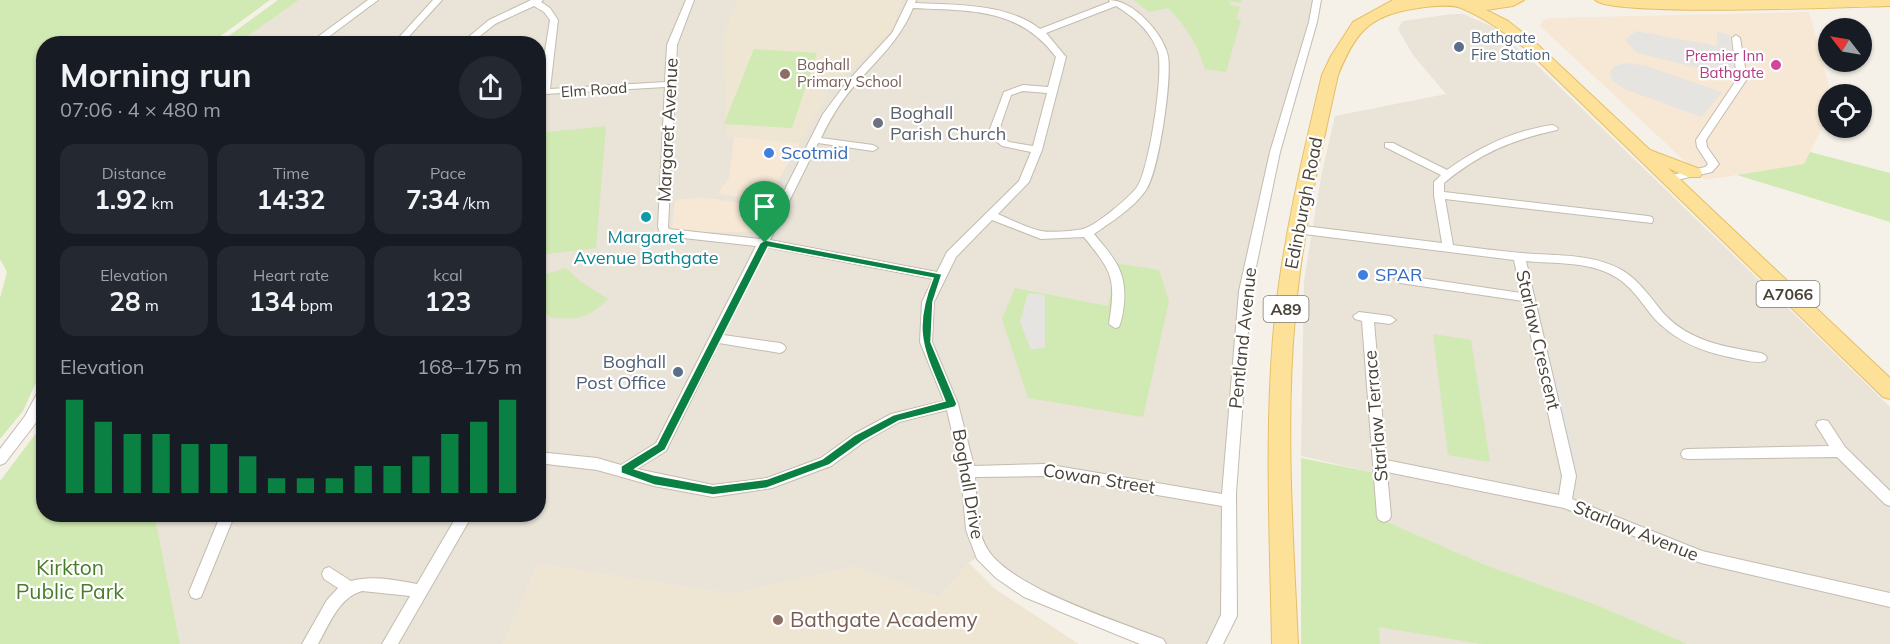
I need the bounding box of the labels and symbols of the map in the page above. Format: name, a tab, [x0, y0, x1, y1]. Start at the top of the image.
north arrow	[1818, 18, 1872, 72]
place label: Bathgate Fire Station	[1471, 28, 1550, 64]
marker: Bathgate Fire Station	[1452, 40, 1466, 54]
place label: Premier Inn Bathgate	[1685, 46, 1764, 82]
place label: Boghall Primary School	[797, 55, 902, 91]
street label: Margaret Avenue	[652, 57, 683, 203]
marker: Premier Inn Bathgate	[1769, 58, 1783, 72]
marker: Boghall Primary School	[778, 67, 792, 81]
street label: Elm Road	[560, 78, 628, 101]
place label: Boghall Parish Church	[890, 101, 1006, 145]
marker: Boghall Parish Church	[871, 116, 885, 130]
street label: Edinburgh Road	[1279, 135, 1328, 271]
place label: Scotmid	[781, 141, 848, 164]
marker: Scotmid	[762, 146, 776, 160]
pin	[739, 181, 790, 243]
marker: Margaret Avenue Bathgate	[639, 210, 653, 224]
place label: Margaret Avenue Bathgate	[574, 225, 718, 269]
place label: SPAR	[1375, 263, 1422, 286]
street label: Pentland Avenue	[1224, 266, 1261, 410]
marker: SPAR	[1356, 268, 1370, 282]
street label: Starlaw Crescent	[1511, 268, 1566, 412]
road number: A7066	[1756, 281, 1820, 307]
road number: A89	[1264, 296, 1308, 322]
street label: Starlaw Terrace	[1358, 349, 1393, 483]
place label: Boghall Post Office	[576, 350, 666, 394]
marker: Boghall Post Office	[671, 365, 685, 379]
street label: Boghall Drive	[947, 427, 989, 541]
street label: Cowan Street	[1041, 458, 1157, 499]
street label: Starlaw Avenue	[1570, 495, 1702, 566]
park label: Kirkton Public Park	[16, 554, 124, 604]
place label: Bathgate Academy	[790, 606, 978, 632]
marker: Bathgate Academy	[771, 613, 785, 627]

